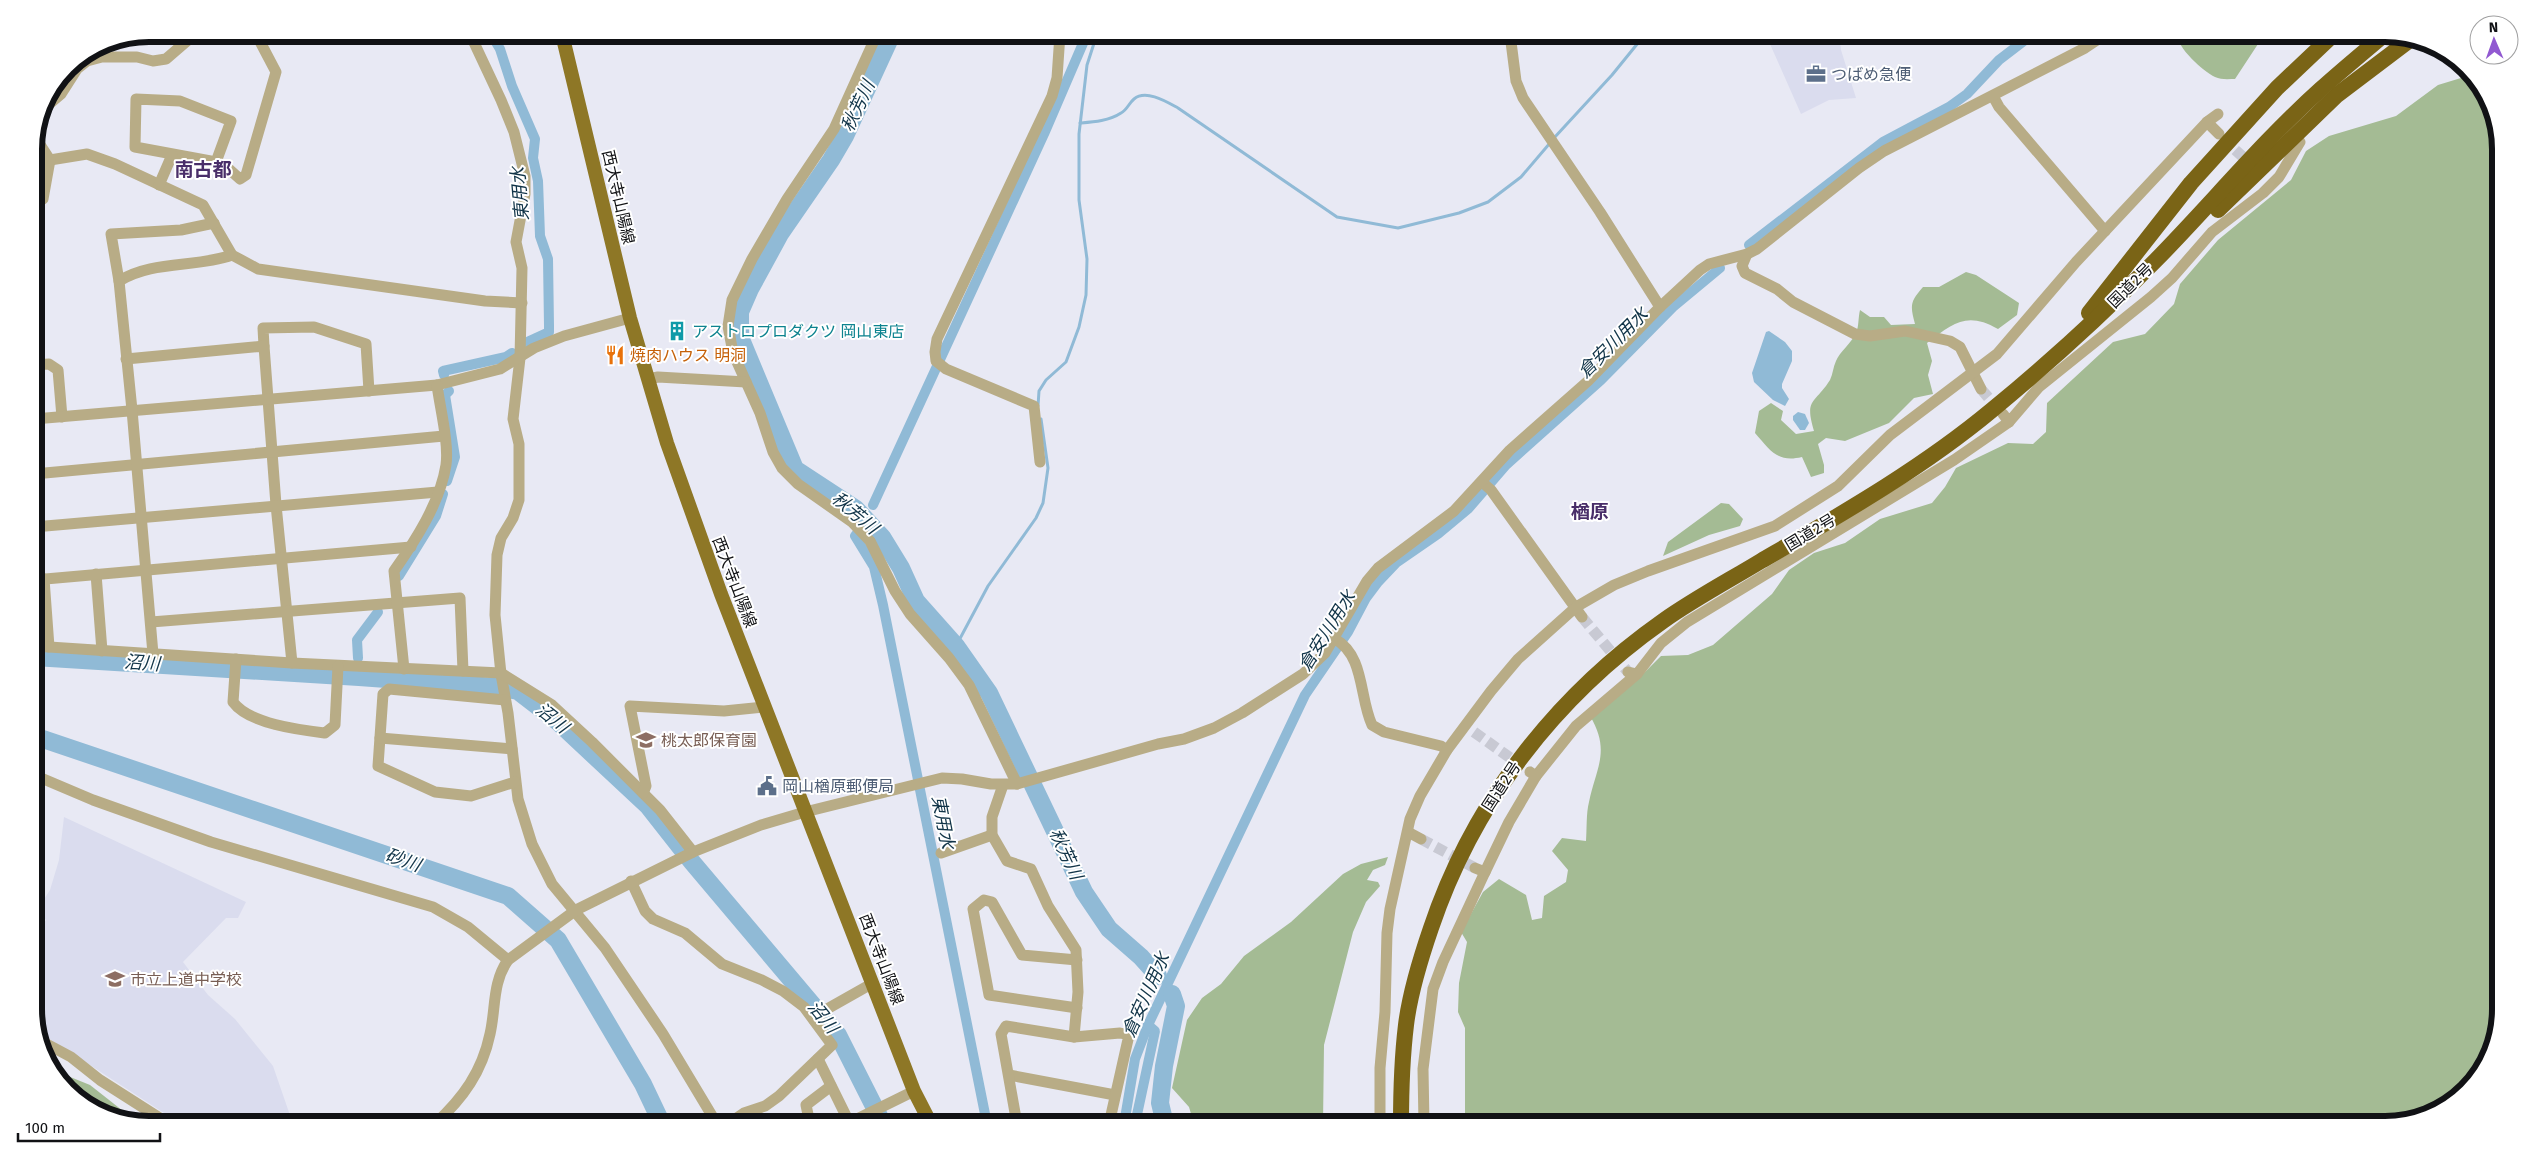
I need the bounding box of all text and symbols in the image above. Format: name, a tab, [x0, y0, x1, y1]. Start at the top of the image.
north arrow	[2469, 15, 2519, 65]
text: N	[2489, 19, 2499, 36]
office icon: つばめ急便	[1805, 63, 1827, 85]
place label: つばめ急便	[1831, 65, 1911, 84]
water label: 秋芳川	[837, 75, 880, 135]
street label: 西大寺山陽線	[598, 148, 639, 246]
district label: 南古都	[174, 158, 232, 181]
water label: 東用水	[507, 164, 533, 222]
street label: 国道2号	[2104, 259, 2157, 312]
water label: 倉安川用水	[1573, 302, 1654, 383]
building icon: アストロプロダクツ 岡山東店	[666, 320, 688, 342]
place label: アストロプロダクツ 岡山東店	[692, 322, 904, 341]
restaurant icon: 焼肉ハウス 明洞	[604, 344, 626, 366]
place label: 焼肉ハウス 明洞	[630, 346, 746, 365]
water label: 秋芳川	[827, 487, 884, 540]
district label: 楢原	[1571, 500, 1609, 523]
street label: 国道2号	[1781, 510, 1839, 555]
street label: 西大寺山陽線	[708, 534, 761, 630]
water label: 倉安川用水	[1294, 585, 1361, 675]
water label: 沼川	[123, 651, 163, 675]
water label: 沼川	[531, 698, 574, 739]
school or university icon: 桃太郎保育園	[635, 729, 657, 751]
place label: 桃太郎保育園	[661, 731, 757, 750]
street label: 国道2号	[1478, 758, 1525, 815]
public building icon: 岡山楢原郵便局	[756, 775, 778, 797]
place label: 岡山楢原郵便局	[782, 777, 894, 796]
water label: 東用水	[927, 793, 959, 853]
water label: 秋芳川	[1045, 825, 1088, 885]
water label: 砂川	[382, 844, 425, 877]
street label: 西大寺山陽線	[855, 911, 908, 1007]
water label: 倉安川用水	[1118, 948, 1175, 1041]
school or university icon: 市立上道中学校	[104, 968, 126, 990]
place label: 市立上道中学校	[130, 970, 242, 989]
water label: 沼川	[803, 996, 844, 1039]
scale bar	[18, 1110, 160, 1142]
text: 100 m	[25, 1119, 65, 1137]

